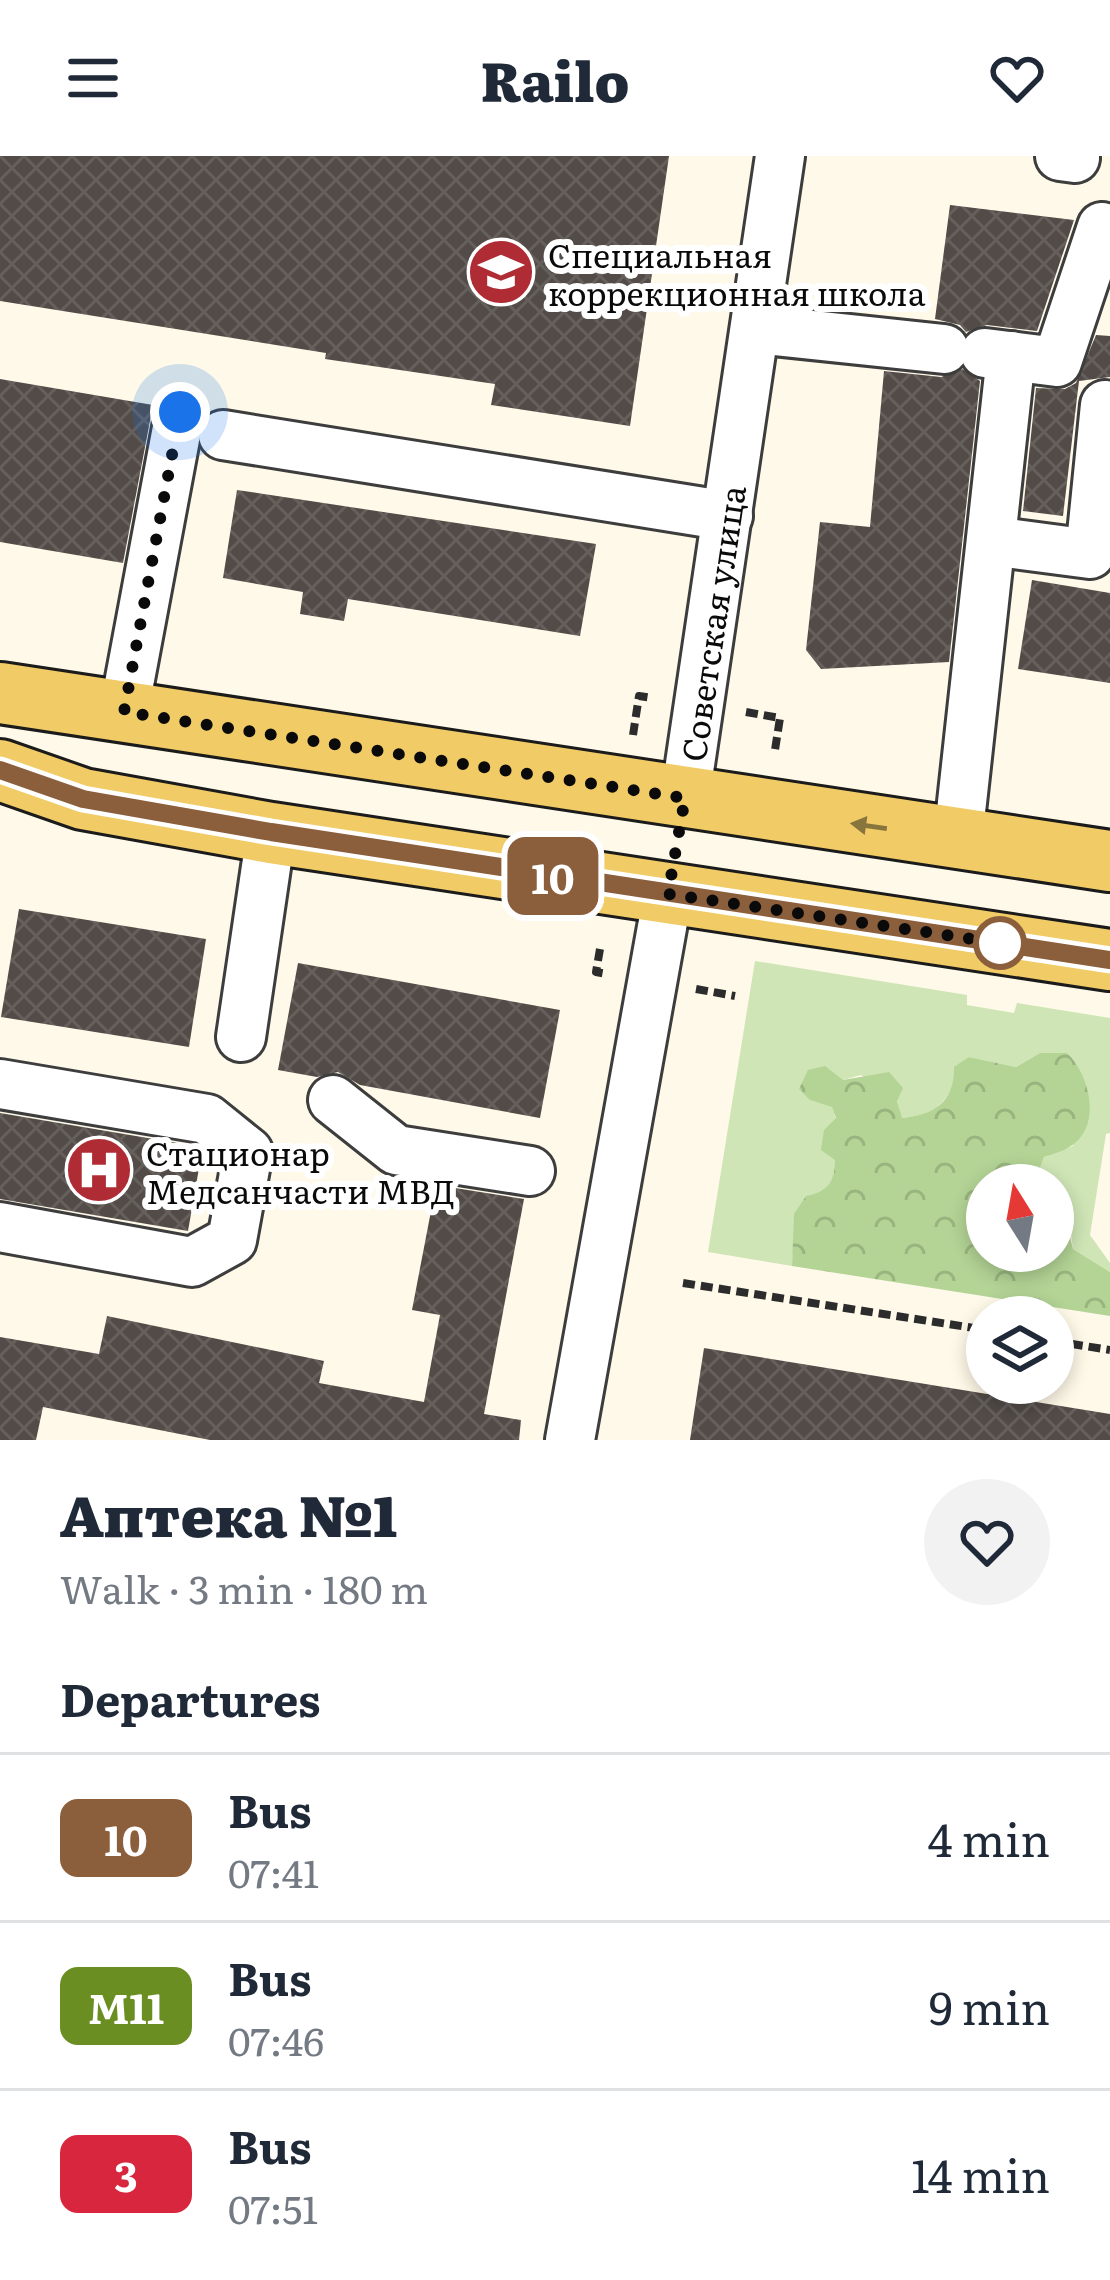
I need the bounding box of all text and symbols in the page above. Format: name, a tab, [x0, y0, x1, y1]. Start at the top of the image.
text: Railo	[481, 38, 630, 119]
icon: menu	[60, 45, 126, 111]
icon: heart	[984, 45, 1050, 111]
place label: Специальная коррекционная школа	[548, 229, 926, 316]
school or university icon: Специальная коррекционная школа	[466, 237, 536, 307]
your location	[150, 382, 210, 442]
street label: Советская улица	[666, 481, 756, 764]
one-way arrow	[850, 816, 888, 835]
line badge: 10	[499, 837, 607, 915]
text: 10	[531, 845, 575, 907]
unlabelled marker	[975, 918, 1025, 968]
place label: Стационар Медсанчасти МВД	[146, 1127, 455, 1214]
hospital icon: Стационар Медсанчасти МВД	[64, 1135, 134, 1205]
north arrow	[966, 1164, 1074, 1272]
map controls	[966, 1164, 1074, 1404]
button: layers	[966, 1296, 1074, 1404]
text: Аптека №1	[60, 1470, 397, 1555]
button: heart	[924, 1479, 1050, 1605]
text: Walk · 3 min · 180 m	[60, 1558, 428, 1616]
text: Departures	[60, 1664, 321, 1731]
text: Bus	[228, 1775, 312, 1842]
text: 4 min	[928, 1804, 1050, 1871]
text: 10	[104, 1807, 148, 1869]
text: 07:41	[228, 1842, 319, 1900]
text: Bus	[228, 1943, 312, 2010]
text: 9 min	[929, 1972, 1050, 2039]
text: М11	[88, 1975, 164, 2037]
text: 07:46	[228, 2010, 324, 2068]
text: Bus	[228, 2111, 312, 2178]
text: 14 min	[911, 2140, 1050, 2207]
text: 3	[114, 2143, 138, 2205]
text: 07:51	[228, 2178, 318, 2236]

